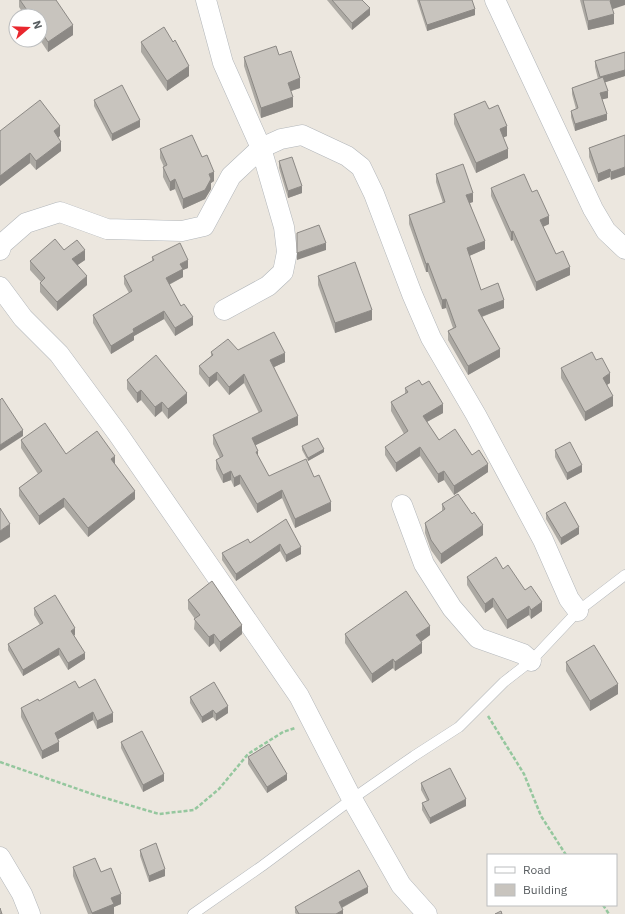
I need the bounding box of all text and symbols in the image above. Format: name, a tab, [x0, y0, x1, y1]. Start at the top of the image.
north arrow	[8, 8, 48, 48]
text: N	[30, 19, 45, 31]
legend	[487, 854, 617, 906]
text: Road	[523, 862, 551, 877]
text: Building	[523, 882, 568, 897]

